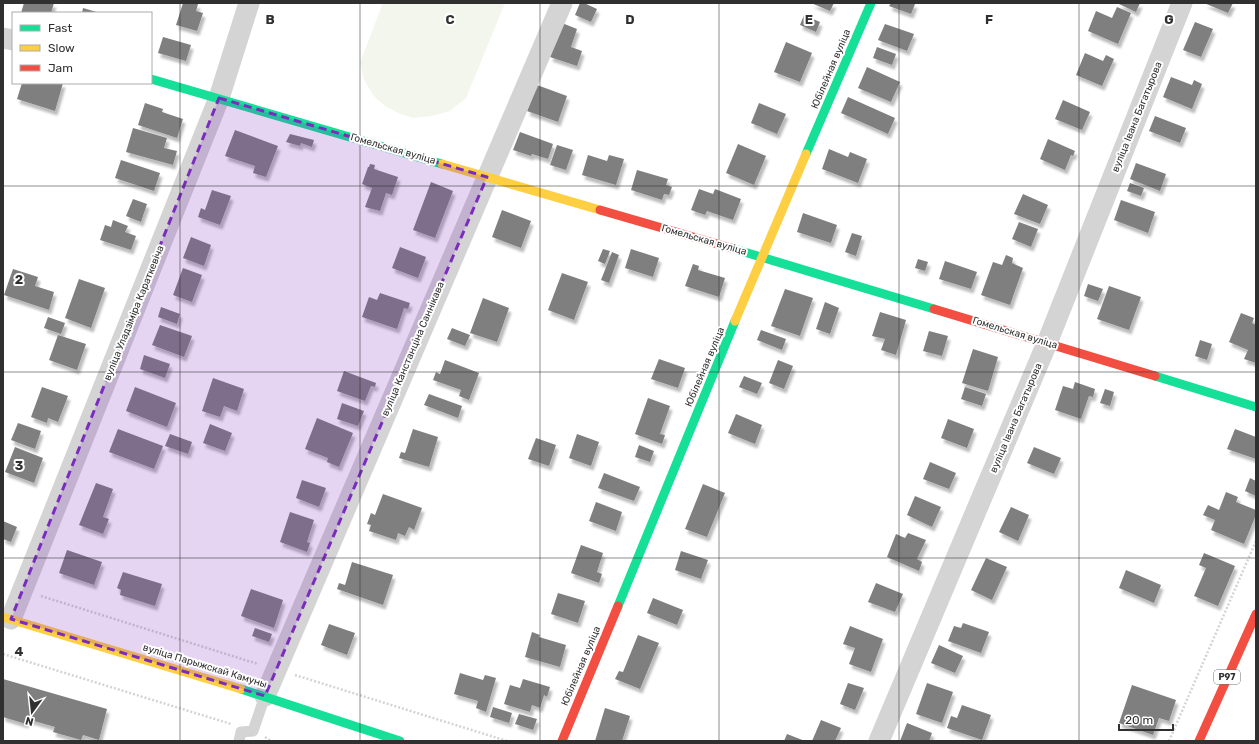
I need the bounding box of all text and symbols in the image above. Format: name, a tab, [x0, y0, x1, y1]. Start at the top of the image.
legend	[12, 12, 152, 84]
text: B	[265, 12, 275, 27]
text: C	[445, 12, 455, 27]
text: D	[625, 12, 635, 27]
text: E	[805, 12, 813, 27]
text: F	[985, 12, 993, 27]
text: G	[1164, 12, 1174, 27]
text: Fast	[48, 21, 72, 35]
street label: Юбілейная вуліца	[809, 27, 853, 111]
text: Slow	[48, 41, 75, 55]
street label: вуліца Івана Багатырова	[1109, 60, 1165, 174]
text: Jam	[48, 61, 73, 75]
street label: Гомельская вуліца	[349, 131, 437, 167]
street label: Гомельская вуліца	[660, 222, 748, 258]
street label: вуліца Уладзіміра Караткевіча	[101, 244, 167, 382]
text: 2	[15, 272, 23, 287]
street label: вуліца Канстанціна Саннікава	[379, 280, 447, 418]
street label: Гомельская вуліца	[971, 314, 1059, 352]
street label: Юбілейная вуліца	[683, 325, 727, 409]
street label: вуліца Івана Багатырова	[987, 361, 1045, 475]
text: 3	[15, 458, 24, 473]
street label: Юбілейная вуліца	[559, 624, 603, 708]
street label: вуліца Парыжскай Камуны	[141, 641, 269, 691]
text: 4	[15, 644, 24, 659]
road number: Р97	[1214, 670, 1240, 684]
north arrow	[12, 692, 52, 732]
scale bar	[1119, 706, 1173, 732]
text: 20 m	[1125, 713, 1153, 727]
text: N	[24, 714, 35, 728]

